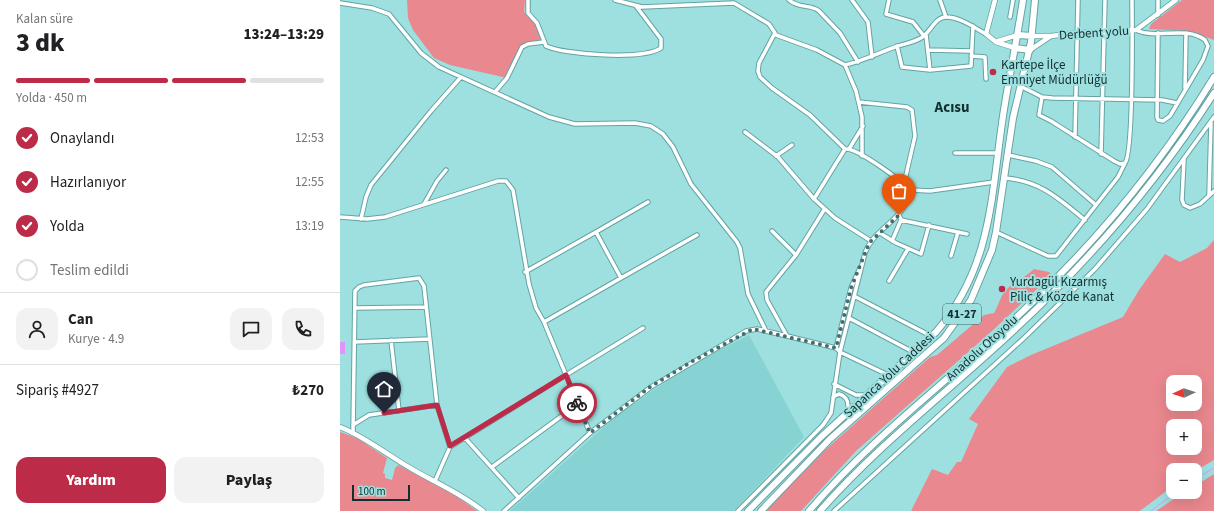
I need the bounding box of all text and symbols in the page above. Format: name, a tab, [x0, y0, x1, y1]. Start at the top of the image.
text: Kalan süre	[16, 10, 73, 28]
street label: Derbent yolu	[1058, 22, 1130, 44]
text: 3 dk	[16, 24, 65, 61]
text: 13:24–13:29	[243, 24, 324, 45]
place label: Kartepe İlçe Emniyet Müdürlüğü	[1001, 56, 1108, 89]
marker: Kartepe İlçe Emniyet Müdürlüğü	[988, 67, 998, 77]
text: Yolda · 450 m	[16, 89, 87, 107]
district label: Acısu	[934, 97, 969, 118]
icon: check	[16, 127, 38, 149]
text: Onaylandı	[50, 128, 114, 149]
text: 12:53	[295, 129, 324, 147]
icon: check	[16, 171, 38, 193]
text: Hazırlanıyor	[50, 172, 126, 193]
text: 12:55	[295, 173, 324, 191]
pin	[882, 174, 916, 215]
icon: bag	[888, 180, 910, 202]
icon: check	[16, 215, 38, 237]
text: Yolda	[50, 216, 84, 237]
text: 13:19	[295, 217, 324, 235]
text: Teslim edildi	[50, 260, 129, 281]
place label: Yurdagül Kızarmış Piliç & Közde Kanat	[1009, 273, 1115, 306]
marker: Yurdagül Kızarmış Piliç & Közde Kanat	[997, 284, 1007, 294]
road number: 41-27	[943, 304, 981, 324]
button: person	[16, 308, 58, 350]
button: chat	[230, 308, 272, 350]
button: phone	[282, 308, 324, 350]
text: Can	[68, 309, 93, 330]
street label: Anadolu Otoyolu	[942, 311, 1022, 385]
street label: Sapanca Yolu Caddesi	[840, 328, 938, 422]
text: Kurye · 4.9	[68, 330, 124, 348]
pin	[367, 372, 401, 413]
north arrow	[1166, 375, 1202, 411]
map controls	[1166, 375, 1202, 499]
icon: home	[373, 378, 395, 400]
text: Sipariş #4927	[16, 380, 99, 401]
text: ₺270	[292, 380, 324, 401]
courier	[557, 383, 597, 423]
icon: bike	[566, 392, 588, 414]
button: +	[1166, 419, 1202, 455]
button: Yardım	[16, 457, 166, 503]
button: Paylaş	[174, 457, 324, 503]
button: −	[1166, 463, 1202, 499]
scale bar	[352, 483, 410, 502]
text: 100 m	[358, 484, 386, 499]

